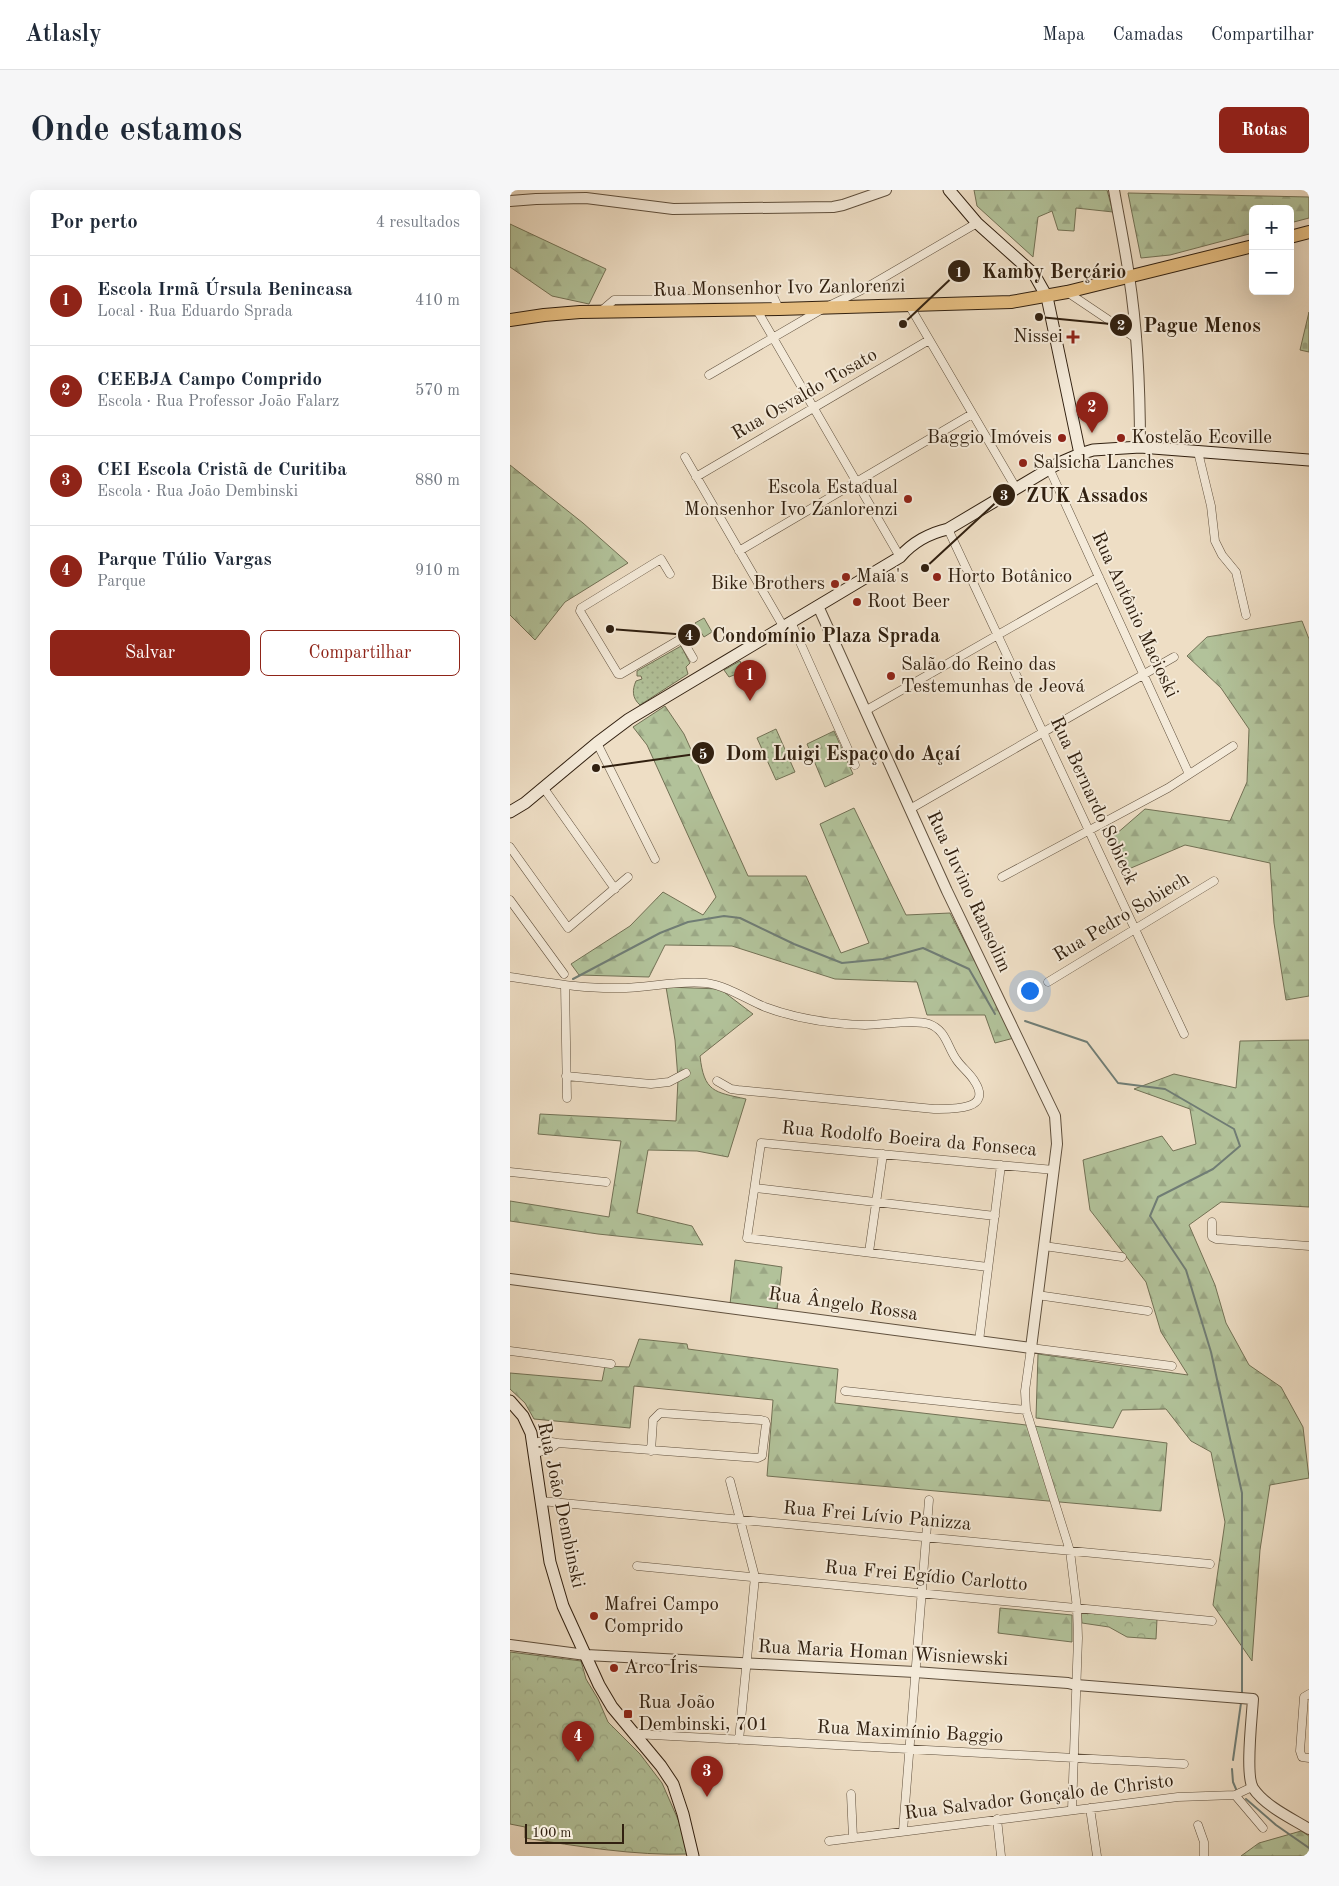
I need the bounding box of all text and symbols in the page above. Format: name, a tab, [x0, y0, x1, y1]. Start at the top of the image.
text: Atlasly	[25, 23, 102, 47]
text: Mapa	[1043, 26, 1085, 44]
text: Camadas	[1113, 26, 1183, 44]
text: Compartilhar	[1211, 26, 1314, 44]
button: Rotas	[1219, 107, 1309, 153]
text: Onde estamos	[30, 113, 242, 148]
map controls	[1249, 205, 1294, 295]
button: +	[1249, 205, 1294, 250]
text: Por perto	[50, 212, 138, 233]
text: 4 resultados	[376, 215, 460, 231]
button: −	[1249, 250, 1294, 295]
callout: Kamby Berçário	[947, 254, 1136, 289]
text: Kamby Berçário	[982, 263, 1126, 283]
text: 1	[955, 266, 963, 281]
street label: Rua Monsenhor Ivo Zanlorenzi	[653, 277, 905, 301]
text: Escola Irmã Úrsula Benincasa	[97, 281, 353, 300]
text: 1	[61, 293, 71, 309]
text: 410 m	[415, 293, 460, 309]
text: Local · Rua Eduardo Sprada	[97, 304, 293, 320]
callout: Pague Menos	[1109, 307, 1271, 342]
text: Pague Menos	[1143, 317, 1261, 337]
text: 2	[1117, 319, 1125, 334]
place label: Nissei	[1013, 328, 1063, 347]
marker: Nissei	[1067, 331, 1079, 343]
street label: Rua Osvaldo Tosato	[729, 346, 881, 444]
text: CEEBJA Campo Comprido	[97, 371, 322, 390]
text: 2	[61, 383, 71, 399]
text: 570 m	[415, 383, 460, 399]
pin: 2	[1076, 392, 1108, 433]
text: Escola · Rua Professor João Falarz	[97, 394, 339, 410]
place label: Baggio Imóveis	[927, 429, 1052, 448]
place label: Kostelão Ecoville	[1131, 429, 1272, 448]
marker: Baggio Imóveis	[1056, 432, 1068, 444]
marker: Kostelão Ecoville	[1115, 432, 1127, 444]
place label: Salsicha Lanches	[1033, 454, 1174, 473]
marker: Salsicha Lanches	[1017, 457, 1029, 469]
text: CEI Escola Cristã de Curitiba	[97, 461, 347, 480]
text: 3	[61, 473, 71, 489]
text: 880 m	[415, 473, 460, 489]
callout: ZUK Assados	[991, 477, 1158, 512]
place label: Escola Estadual Monsenhor Ivo Zanlorenzi	[684, 479, 898, 520]
text: Escola · Rua João Dembinski	[97, 484, 298, 500]
text: ZUK Assados	[1026, 487, 1148, 507]
text: 3	[1000, 489, 1008, 504]
marker: Escola Estadual Monsenhor Ivo Zanlorenzi	[902, 493, 914, 505]
street label: Rua Antônio Macioski	[1087, 529, 1181, 701]
text: Parque Túlio Vargas	[97, 551, 272, 570]
text: 4	[61, 563, 71, 579]
text: 910 m	[415, 563, 460, 579]
place label: Maia's	[856, 568, 909, 587]
place label: Horto Botânico	[947, 568, 1072, 587]
marker: Maia's	[840, 571, 852, 583]
marker: Horto Botânico	[931, 571, 943, 583]
text: Parque	[97, 574, 146, 590]
place label: Bike Brothers	[711, 575, 825, 594]
marker: Bike Brothers	[829, 578, 841, 590]
place label: Root Beer	[867, 593, 950, 612]
marker: Root Beer	[851, 596, 863, 608]
callout: Condomínio Plaza Sprada	[677, 617, 950, 652]
text: Condomínio Plaza Sprada	[712, 627, 940, 647]
text: 4	[685, 629, 693, 644]
button: Salvar	[50, 630, 250, 676]
button: Compartilhar	[260, 630, 460, 676]
place label: Salão do Reino das Testemunhas de Jeová	[901, 656, 1085, 697]
pin: 1	[734, 660, 766, 701]
marker: Salão do Reino das Testemunhas de Jeová	[885, 670, 897, 682]
street label: Rua Bernardo Sobieck	[1046, 714, 1140, 888]
callout: Dom Luigi Espaço do Açaí	[691, 736, 971, 771]
text: Dom Luigi Espaço do Açaí	[725, 745, 961, 765]
text: 5	[699, 748, 707, 763]
street label: Rua Juvino Ransolim	[922, 809, 1014, 975]
street label: Rua Pedro Sobiech	[1051, 870, 1193, 966]
your location	[1017, 978, 1043, 1004]
street label: Rua Rodolfo Boeira da Fonseca	[781, 1119, 1038, 1161]
street label: Rua Ângelo Rossa	[767, 1281, 920, 1325]
street label: Rua João Dembinski	[533, 1420, 587, 1590]
street label: Rua Frei Lívio Panizza	[782, 1499, 973, 1535]
street label: Rua Frei Egídio Carlotto	[824, 1559, 1028, 1595]
place label: Mafrei Campo Comprido	[604, 1596, 719, 1637]
marker: Mafrei Campo Comprido	[588, 1610, 600, 1622]
street label: Rua Maria Homan Wisniewski	[757, 1638, 1009, 1670]
place label: Arco Íris	[624, 1655, 698, 1678]
marker: Arco Íris	[608, 1662, 620, 1674]
place label: Rua João Dembinski, 701	[638, 1694, 769, 1735]
marker: Rua João Dembinski, 701	[622, 1708, 634, 1720]
street label: Rua Maximínio Baggio	[816, 1719, 1004, 1747]
pin: 4	[562, 1721, 594, 1762]
pin: 3	[691, 1756, 723, 1797]
street label: Rua Salvador Gonçalo de Christo	[903, 1772, 1175, 1824]
scale bar	[525, 1821, 624, 1844]
text: 100 m	[532, 1826, 571, 1840]

